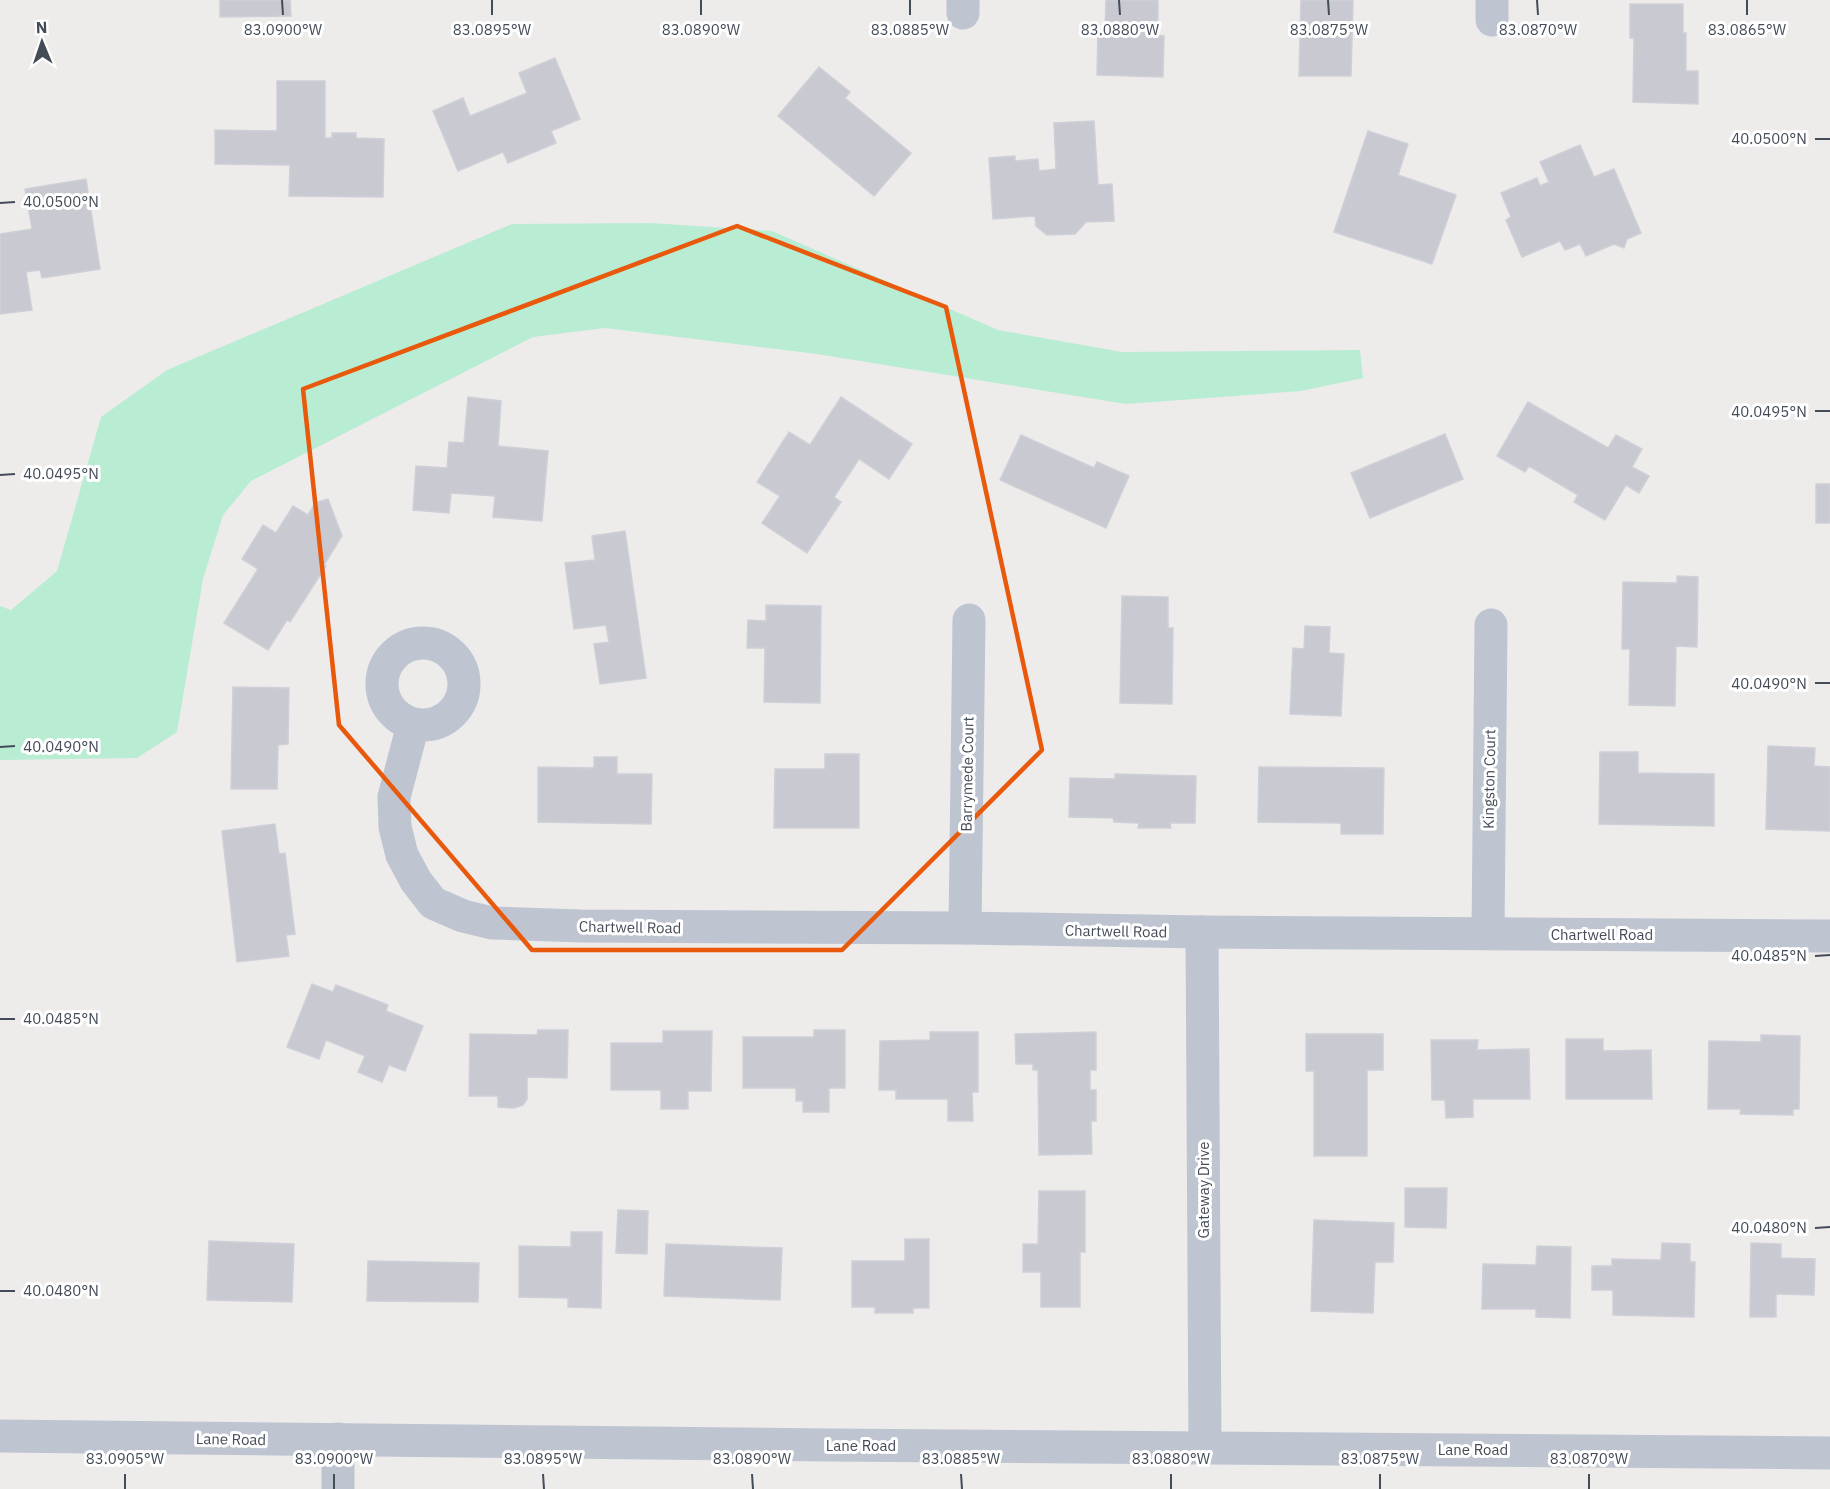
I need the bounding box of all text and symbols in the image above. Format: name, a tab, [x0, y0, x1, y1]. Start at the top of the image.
north arrow	[12, 12, 72, 72]
text: N	[35, 17, 48, 37]
text: 83.0900°W	[244, 20, 323, 39]
text: 83.0895°W	[453, 20, 532, 39]
text: 83.0890°W	[662, 20, 741, 39]
text: 83.0885°W	[871, 20, 950, 39]
text: 83.0880°W	[1081, 20, 1160, 39]
text: 83.0875°W	[1290, 20, 1369, 39]
text: 83.0870°W	[1499, 20, 1578, 39]
text: 83.0865°W	[1708, 20, 1787, 39]
text: 40.0500°N	[1731, 129, 1807, 148]
text: 40.0500°N	[23, 192, 99, 211]
text: 40.0495°N	[1731, 402, 1807, 421]
text: 40.0495°N	[23, 464, 99, 483]
text: 40.0490°N	[1731, 674, 1807, 693]
street label: Barrymede Court	[956, 716, 978, 832]
street label: Kingston Court	[1479, 729, 1499, 829]
text: 40.0490°N	[23, 737, 99, 756]
street label: Chartwell Road	[579, 917, 681, 937]
street label: Chartwell Road	[1065, 921, 1167, 941]
street label: Chartwell Road	[1551, 925, 1653, 944]
text: 40.0485°N	[1731, 946, 1807, 965]
text: 40.0485°N	[23, 1009, 99, 1028]
street label: Gateway Drive	[1194, 1142, 1213, 1238]
text: 40.0480°N	[1731, 1218, 1807, 1237]
text: 40.0480°N	[23, 1281, 99, 1300]
street label: Lane Road	[196, 1429, 266, 1449]
street label: Lane Road	[826, 1436, 896, 1455]
street label: Lane Road	[1438, 1440, 1508, 1459]
text: 83.0905°W	[86, 1449, 165, 1468]
text: 83.0900°W	[295, 1449, 374, 1468]
text: 83.0895°W	[504, 1449, 583, 1468]
text: 83.0890°W	[713, 1449, 792, 1468]
text: 83.0885°W	[922, 1449, 1001, 1468]
text: 83.0880°W	[1132, 1449, 1211, 1468]
text: 83.0875°W	[1341, 1449, 1420, 1468]
text: 83.0870°W	[1550, 1449, 1629, 1468]

